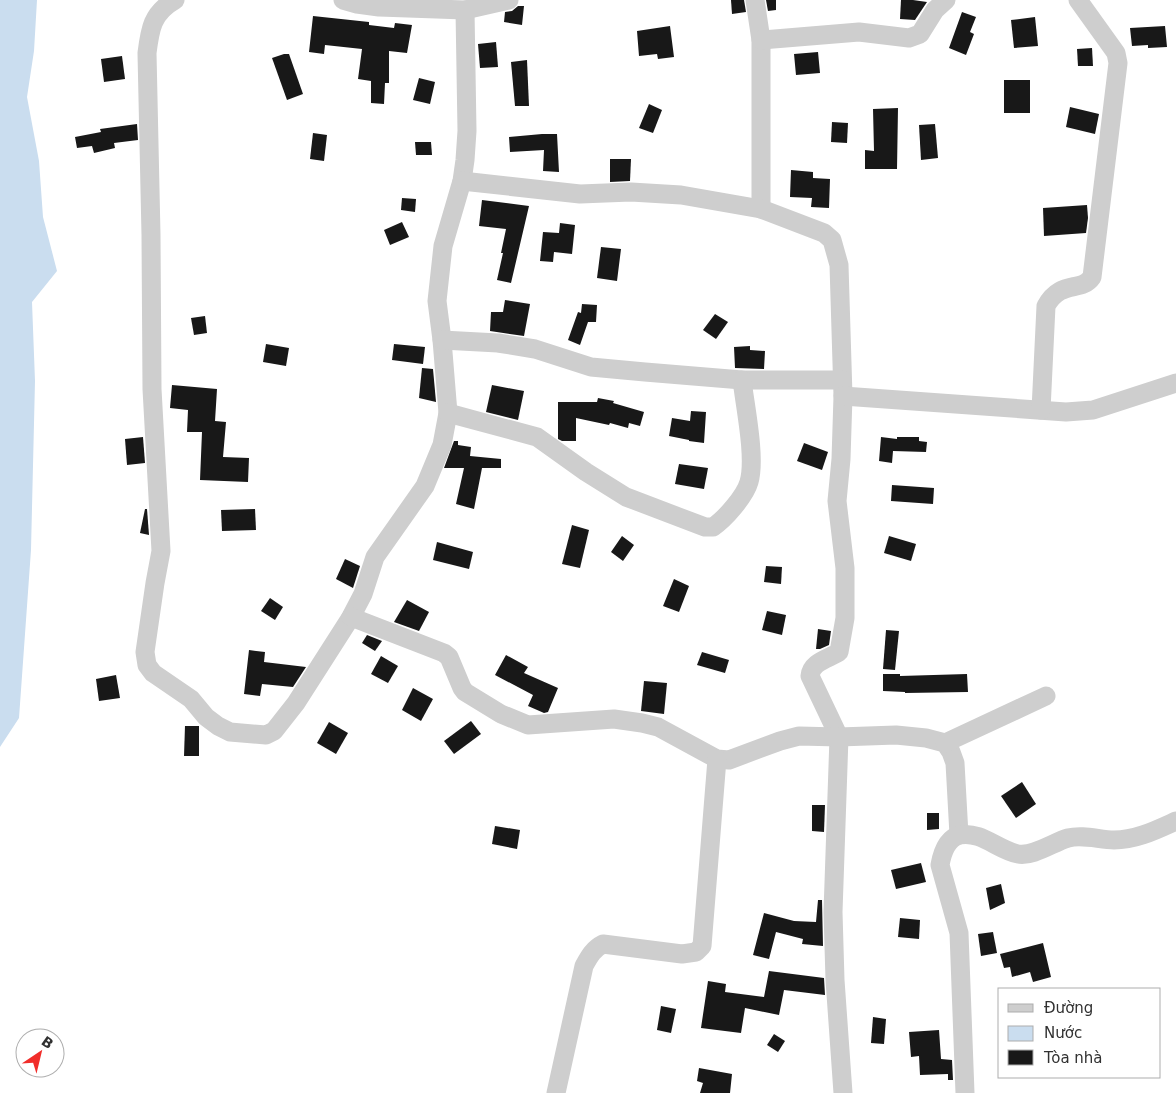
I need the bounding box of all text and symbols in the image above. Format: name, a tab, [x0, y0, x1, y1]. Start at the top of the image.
legend	[998, 988, 1161, 1078]
text: Đường	[1044, 999, 1093, 1017]
text: Nước	[1044, 1024, 1082, 1042]
north arrow	[15, 1028, 65, 1078]
text: B	[38, 1033, 56, 1052]
text: Tòa nhà	[1043, 1049, 1103, 1067]

